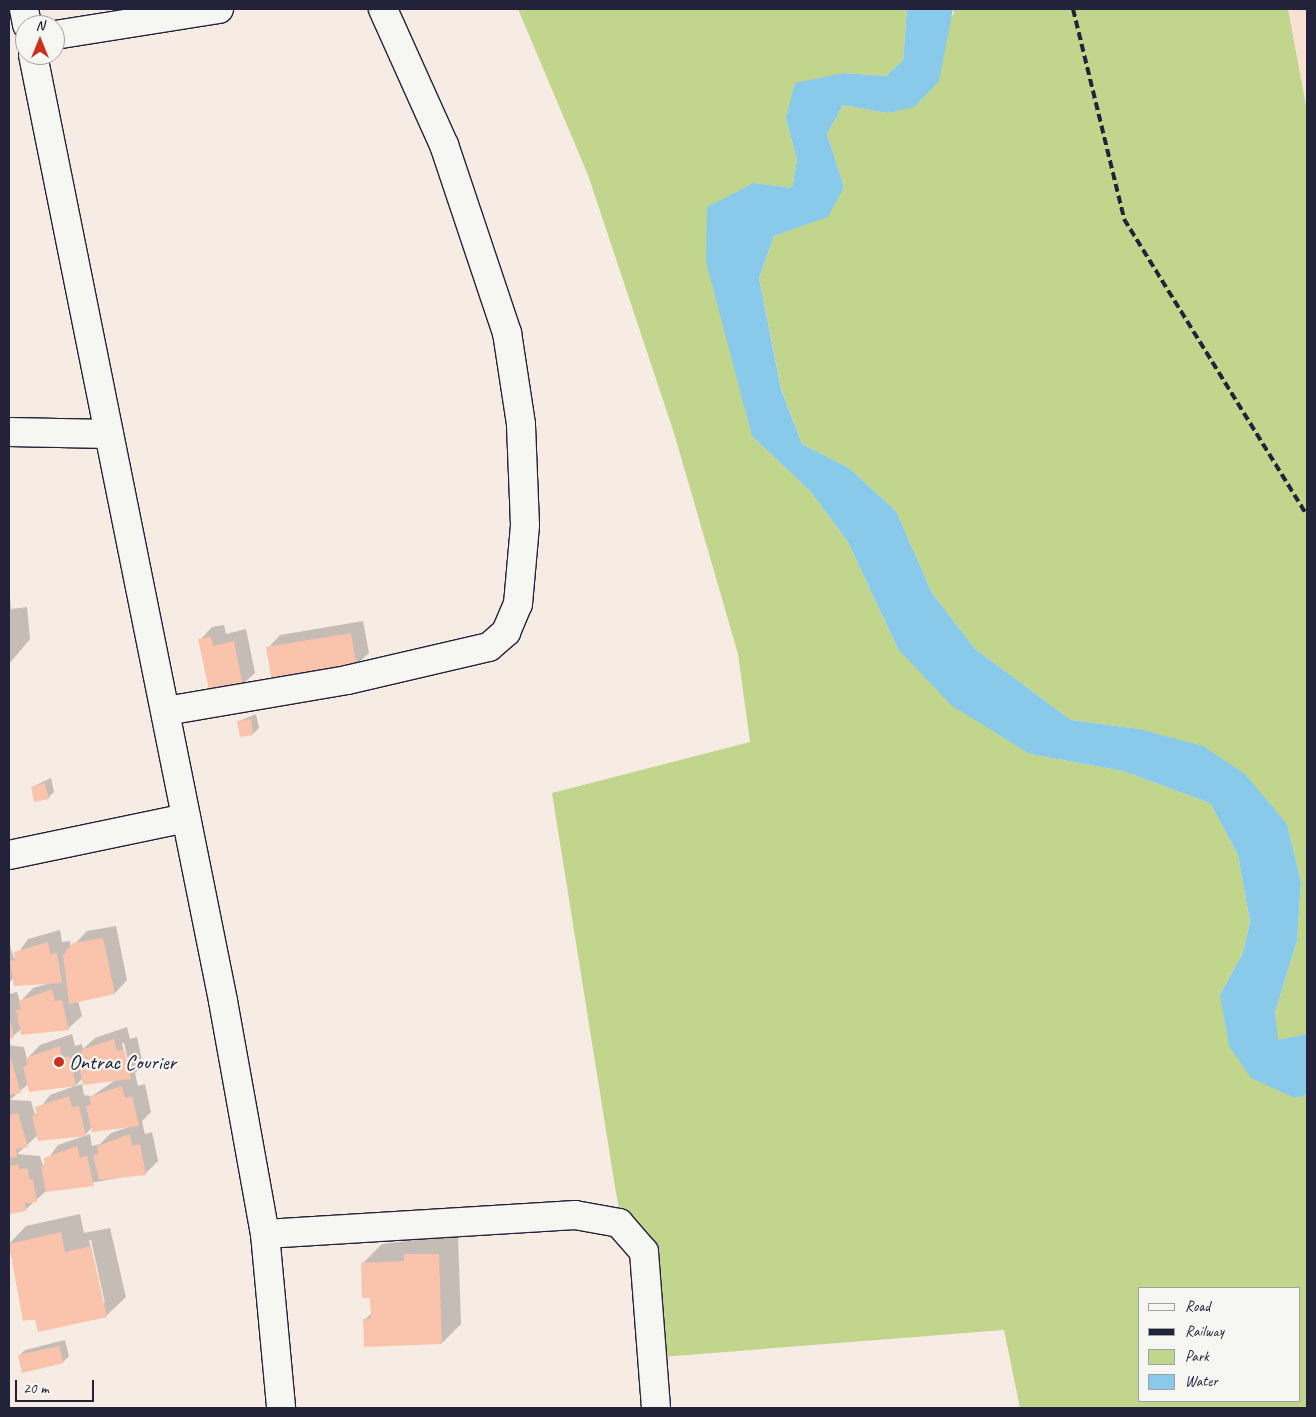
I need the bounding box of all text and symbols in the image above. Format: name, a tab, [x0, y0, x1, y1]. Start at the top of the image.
north arrow	[15, 15, 65, 65]
text: N	[36, 17, 44, 34]
place label: Ontrac Courier	[69, 1049, 176, 1075]
marker: Ontrac Courier	[53, 1056, 65, 1068]
legend	[1138, 1287, 1301, 1402]
text: Road	[1185, 1297, 1210, 1316]
text: Railway	[1185, 1322, 1224, 1341]
text: Park	[1185, 1347, 1209, 1366]
scale bar	[18, 1370, 96, 1402]
text: Water	[1185, 1372, 1218, 1391]
text: 20 m	[23, 1379, 49, 1398]

